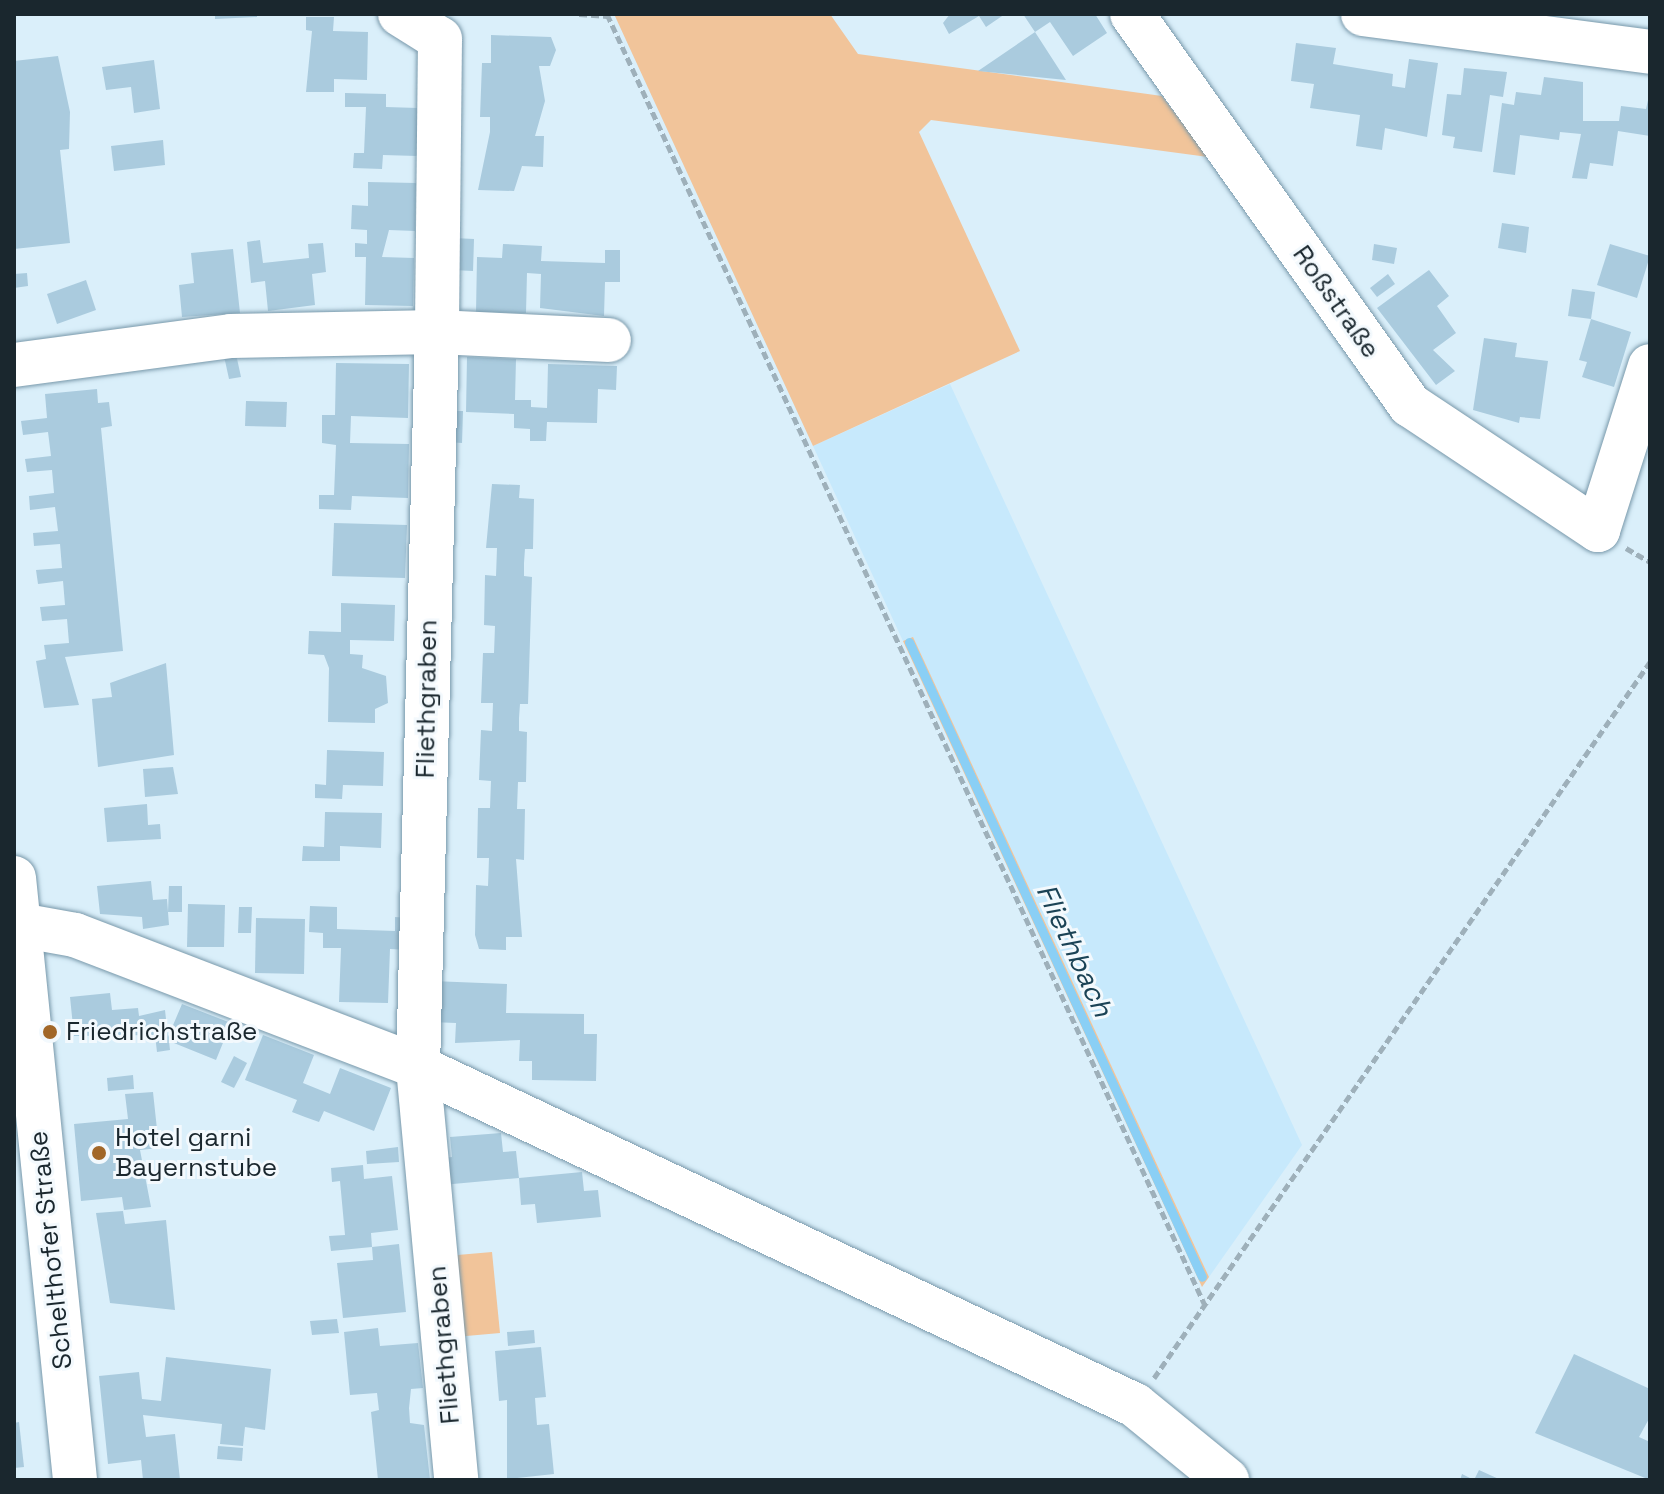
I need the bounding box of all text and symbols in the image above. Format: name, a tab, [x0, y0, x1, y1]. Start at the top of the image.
street label: Roßstraße	[1286, 240, 1386, 364]
street label: Fliethgraben	[410, 619, 444, 779]
water label: Fliethbach	[1030, 878, 1120, 1022]
place label: Friedrichstraße	[66, 1016, 257, 1048]
marker: Friedrichstraße	[41, 1023, 59, 1041]
place label: Hotel garni Bayernstube	[115, 1122, 277, 1184]
street label: Schelthofer Straße	[23, 1129, 79, 1371]
marker: Hotel garni Bayernstube	[90, 1144, 108, 1162]
street label: Fliethgraben	[422, 1265, 466, 1425]

